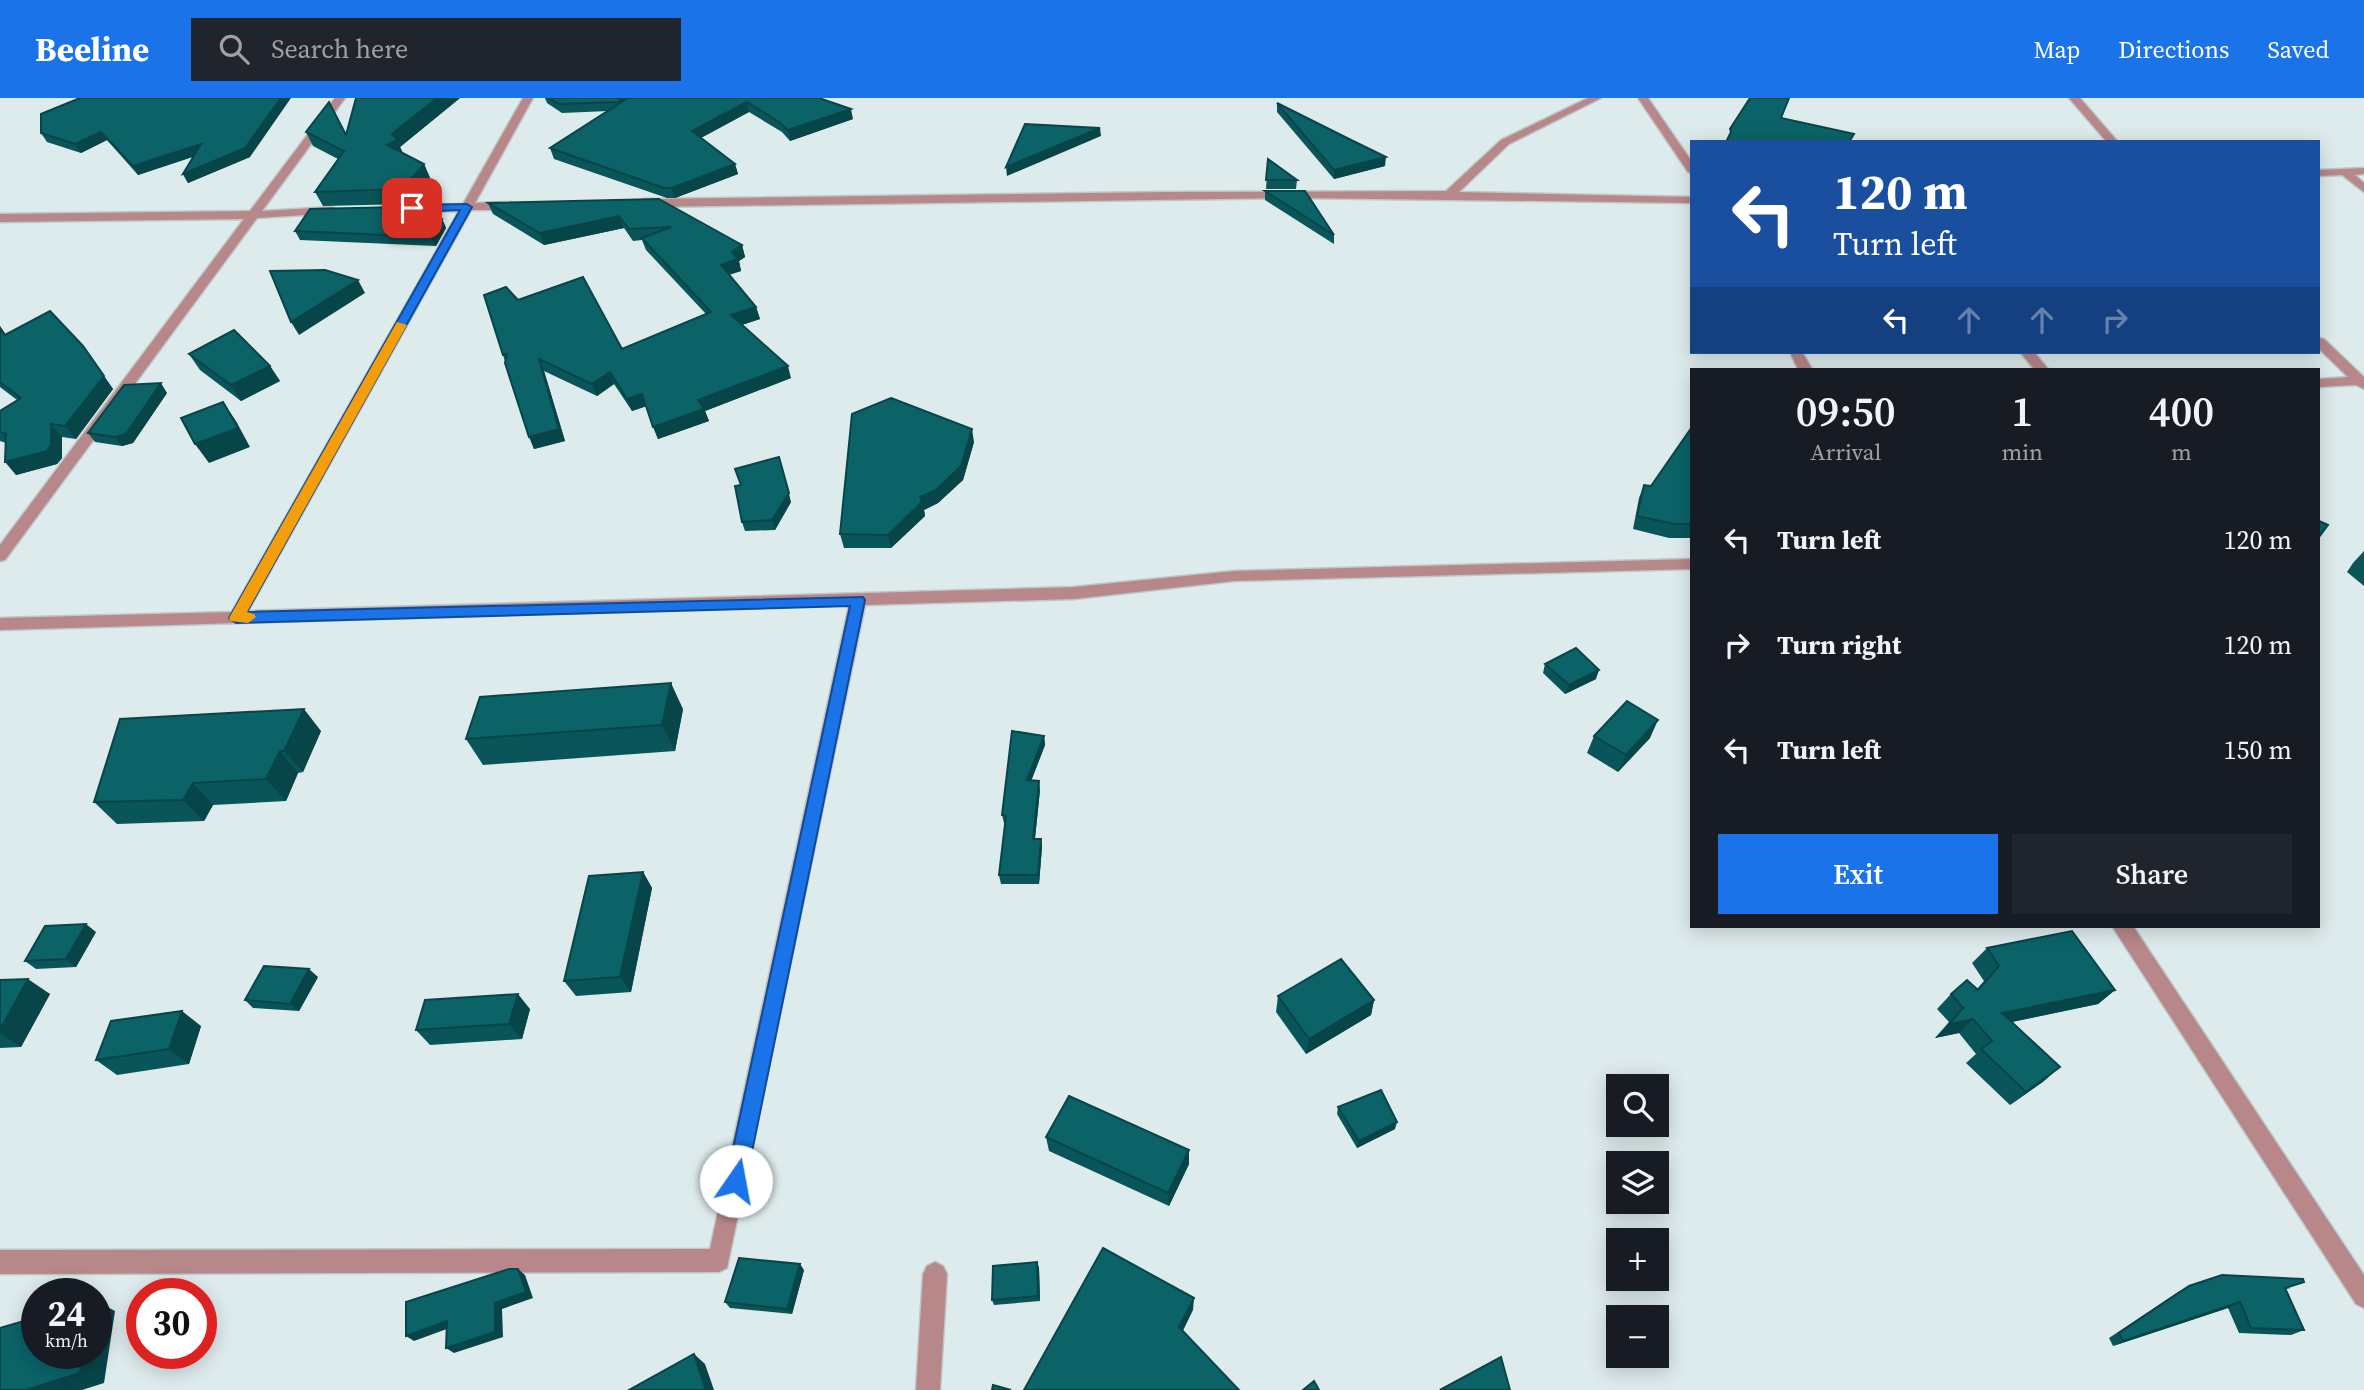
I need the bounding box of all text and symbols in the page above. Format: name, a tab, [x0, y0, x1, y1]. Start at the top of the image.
search box	[191, 18, 681, 81]
text: Beeline	[35, 27, 149, 72]
icon: search	[215, 30, 253, 68]
text: Search here	[271, 31, 408, 67]
text: Map	[2033, 33, 2080, 66]
text: Directions	[2118, 33, 2229, 66]
text: Saved	[2267, 33, 2329, 66]
text: 120 m	[1833, 158, 1968, 225]
icon: left	[1718, 168, 1809, 259]
pin	[382, 178, 442, 238]
icon: arrive	[393, 189, 431, 227]
text: Turn left	[1833, 222, 1957, 266]
icon: left	[1877, 301, 1915, 339]
icon: ahead	[1950, 301, 1988, 339]
icon: ahead	[2023, 301, 2061, 339]
icon: right	[2096, 301, 2134, 339]
text: 09:50	[1796, 382, 1896, 440]
text: 1	[2011, 382, 2033, 440]
text: 400	[2149, 382, 2214, 440]
text: Arrival	[1810, 436, 1881, 468]
text: min	[2001, 436, 2043, 468]
text: m	[2171, 436, 2192, 468]
icon: left	[1718, 521, 1756, 559]
text: Turn left	[1777, 522, 1881, 558]
text: 120 m	[2224, 522, 2292, 558]
icon: right	[1718, 626, 1756, 664]
text: Turn right	[1777, 627, 1901, 663]
text: 120 m	[2224, 627, 2292, 663]
icon: left	[1718, 731, 1756, 769]
text: Turn left	[1777, 732, 1881, 768]
text: 150 m	[2224, 732, 2292, 768]
button: Exit	[1718, 834, 1998, 914]
button: Share	[2012, 834, 2292, 914]
map controls	[1606, 1074, 1669, 1368]
button: search	[1606, 1074, 1669, 1137]
position arrow	[699, 1144, 773, 1218]
button: layers	[1606, 1151, 1669, 1214]
button: +	[1606, 1228, 1669, 1291]
speed limit sign: 30	[126, 1278, 217, 1369]
text: 24	[48, 1290, 85, 1338]
button: −	[1606, 1305, 1669, 1368]
text: km/h	[45, 1328, 88, 1353]

